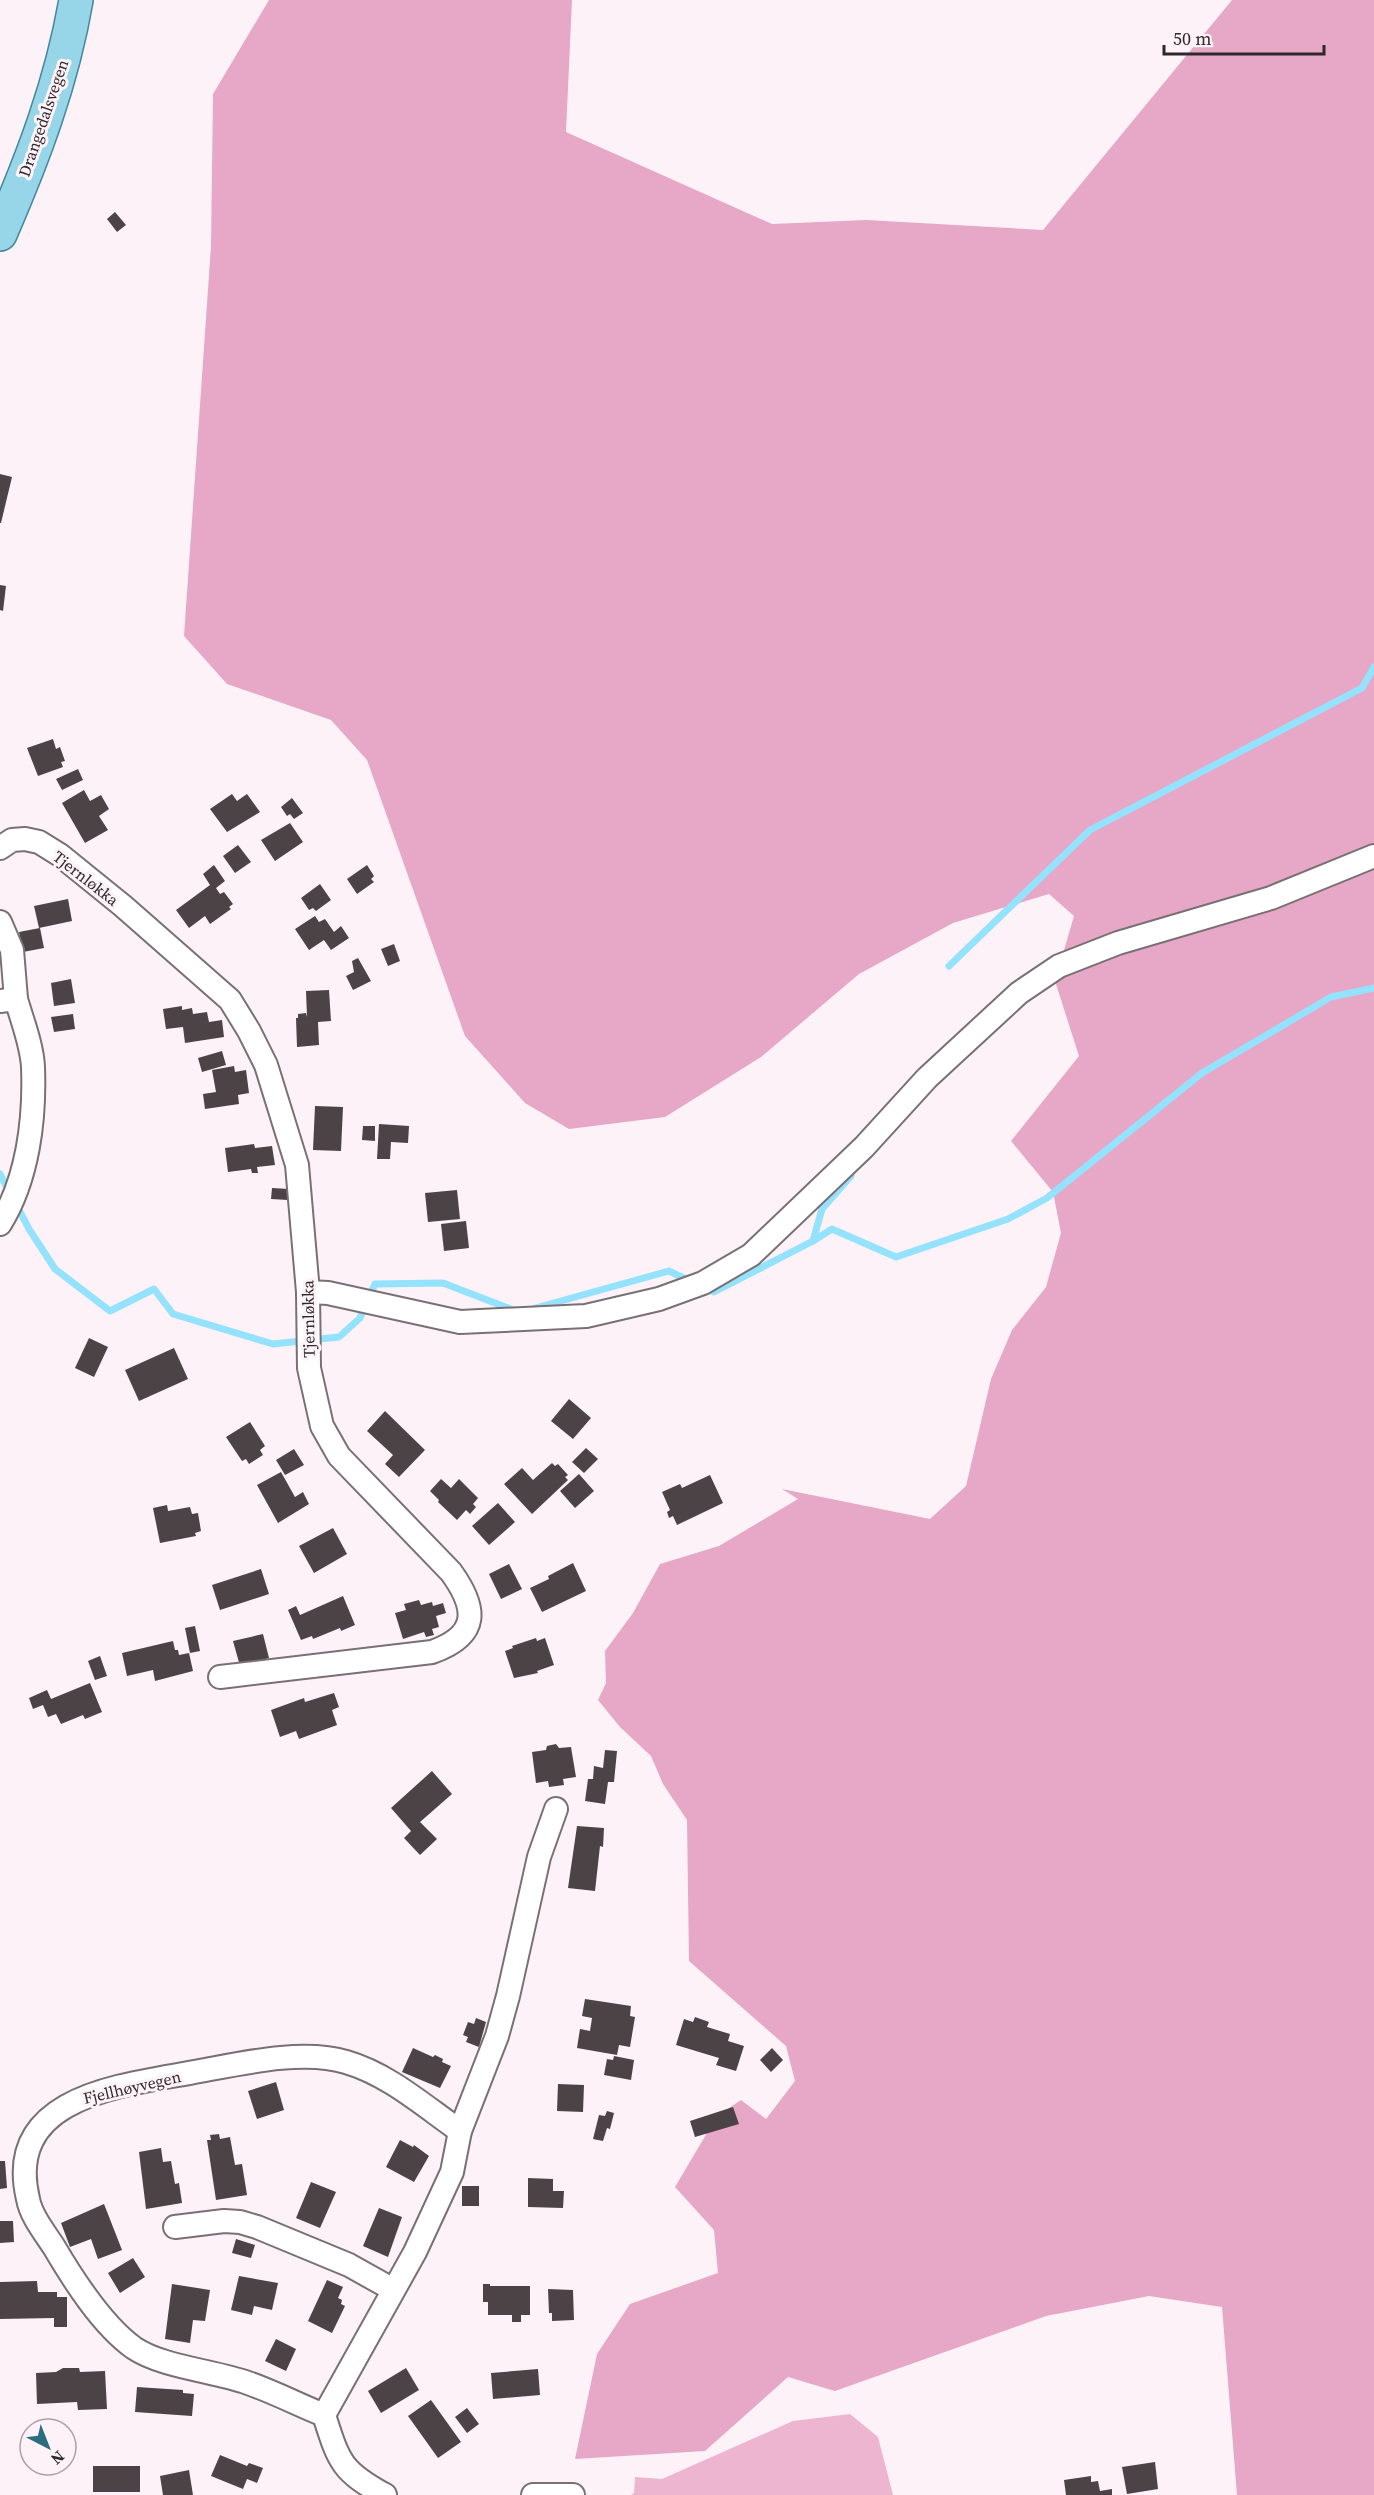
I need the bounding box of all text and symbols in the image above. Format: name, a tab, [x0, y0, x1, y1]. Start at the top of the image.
scale bar	[1164, 18, 1324, 56]
text: 50 m	[1173, 26, 1211, 51]
street label: Drangedalsvegen	[13, 56, 73, 180]
street label: Tjernløkka	[49, 845, 124, 911]
street label: Tjernløkka	[296, 1279, 320, 1358]
street label: Fjellhøyvegen	[81, 2065, 183, 2109]
north arrow	[18, 2417, 78, 2477]
text: N	[46, 2446, 70, 2470]

